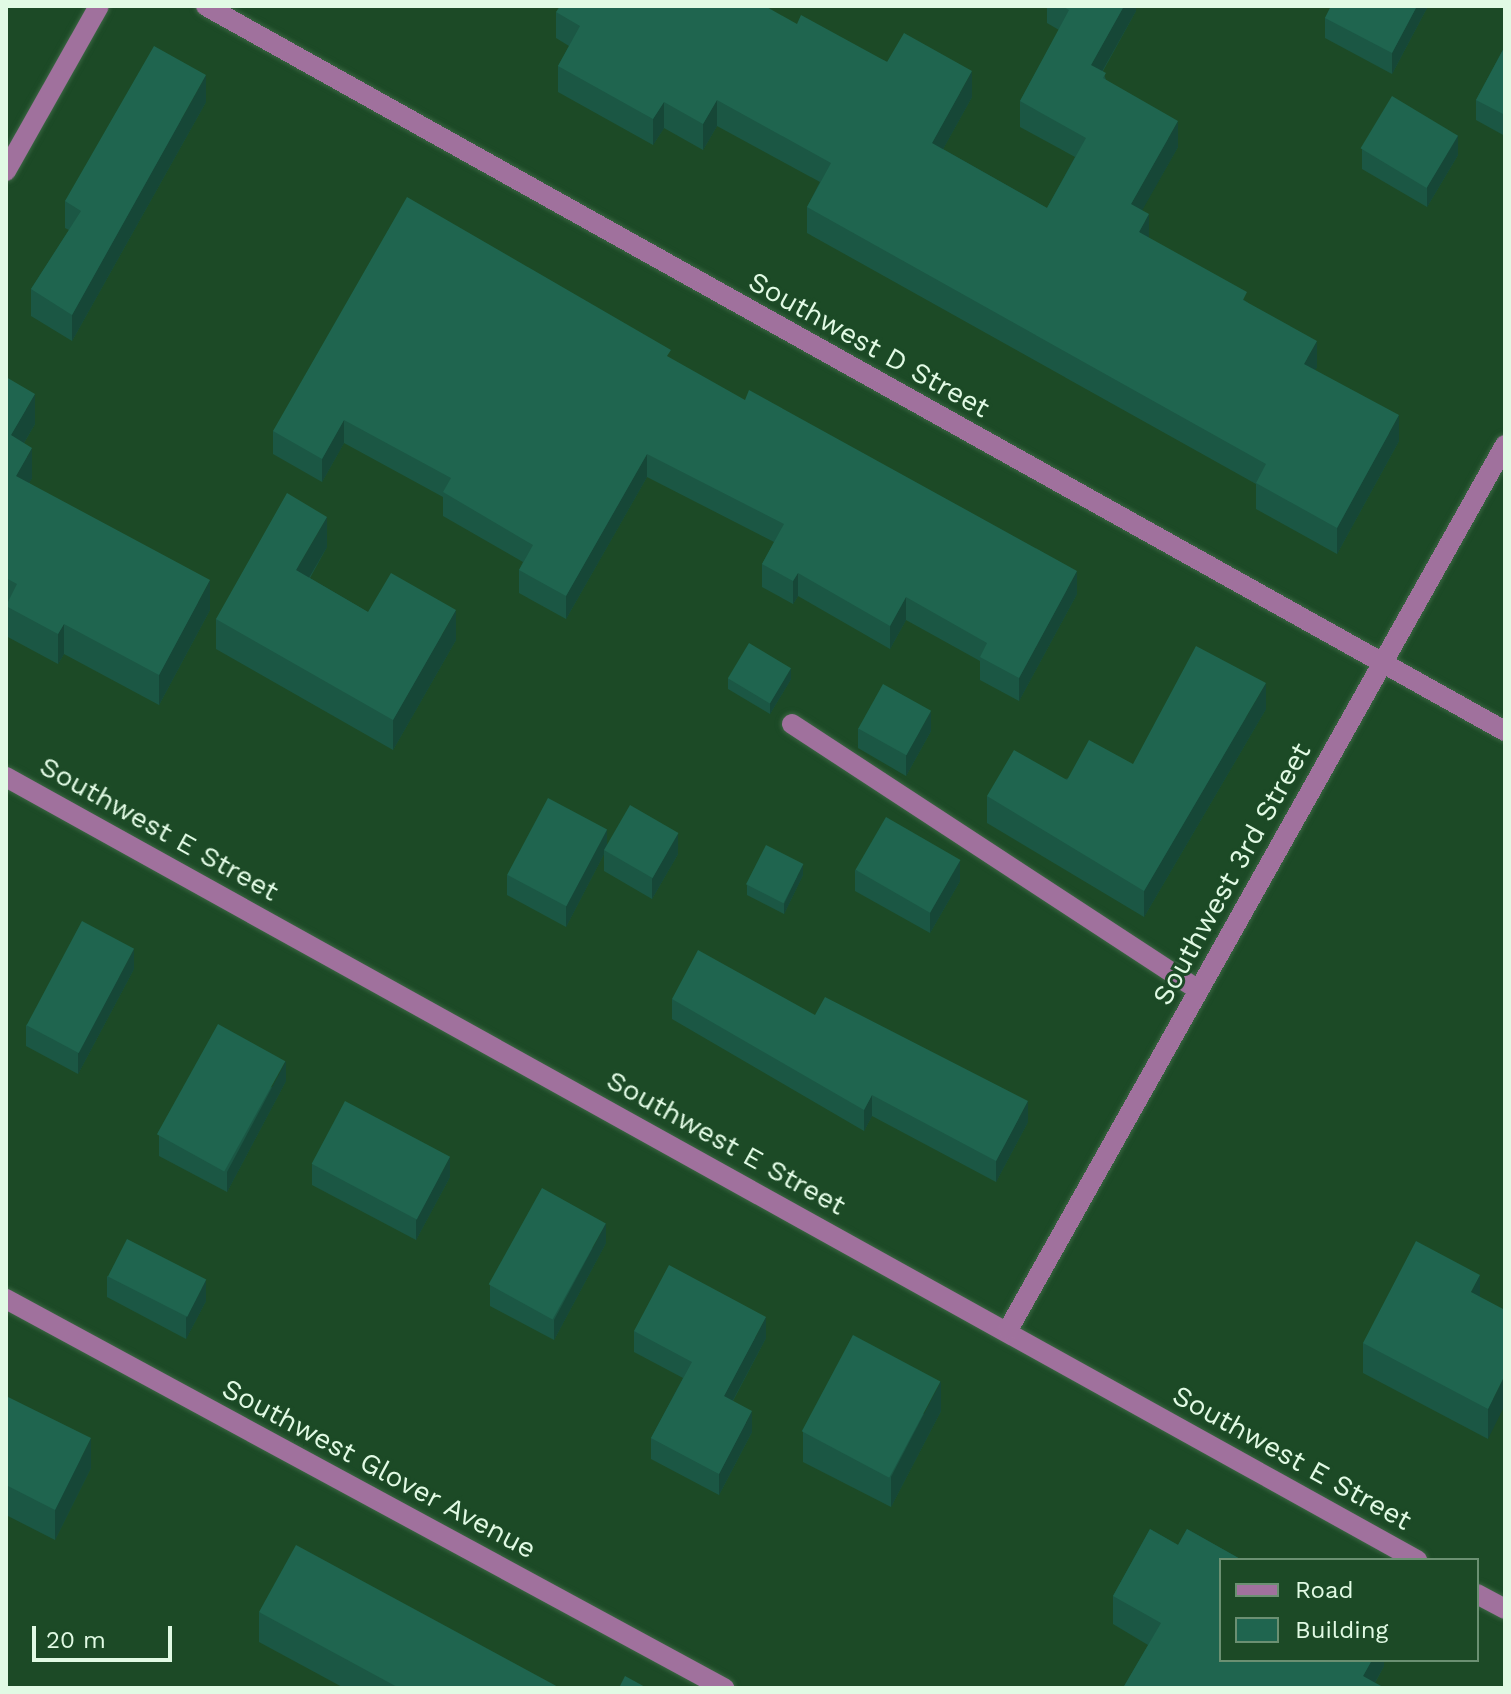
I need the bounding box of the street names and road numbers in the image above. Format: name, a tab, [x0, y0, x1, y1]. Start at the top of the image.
street label: Southwest D Street	[743, 265, 995, 425]
street label: Southwest 3rd Street	[1146, 737, 1318, 1011]
street label: Southwest E Street	[34, 749, 284, 909]
street label: Southwest E Street	[601, 1063, 851, 1223]
street label: Southwest Glover Avenue	[216, 1371, 542, 1567]
street label: Southwest E Street	[1167, 1378, 1417, 1538]

